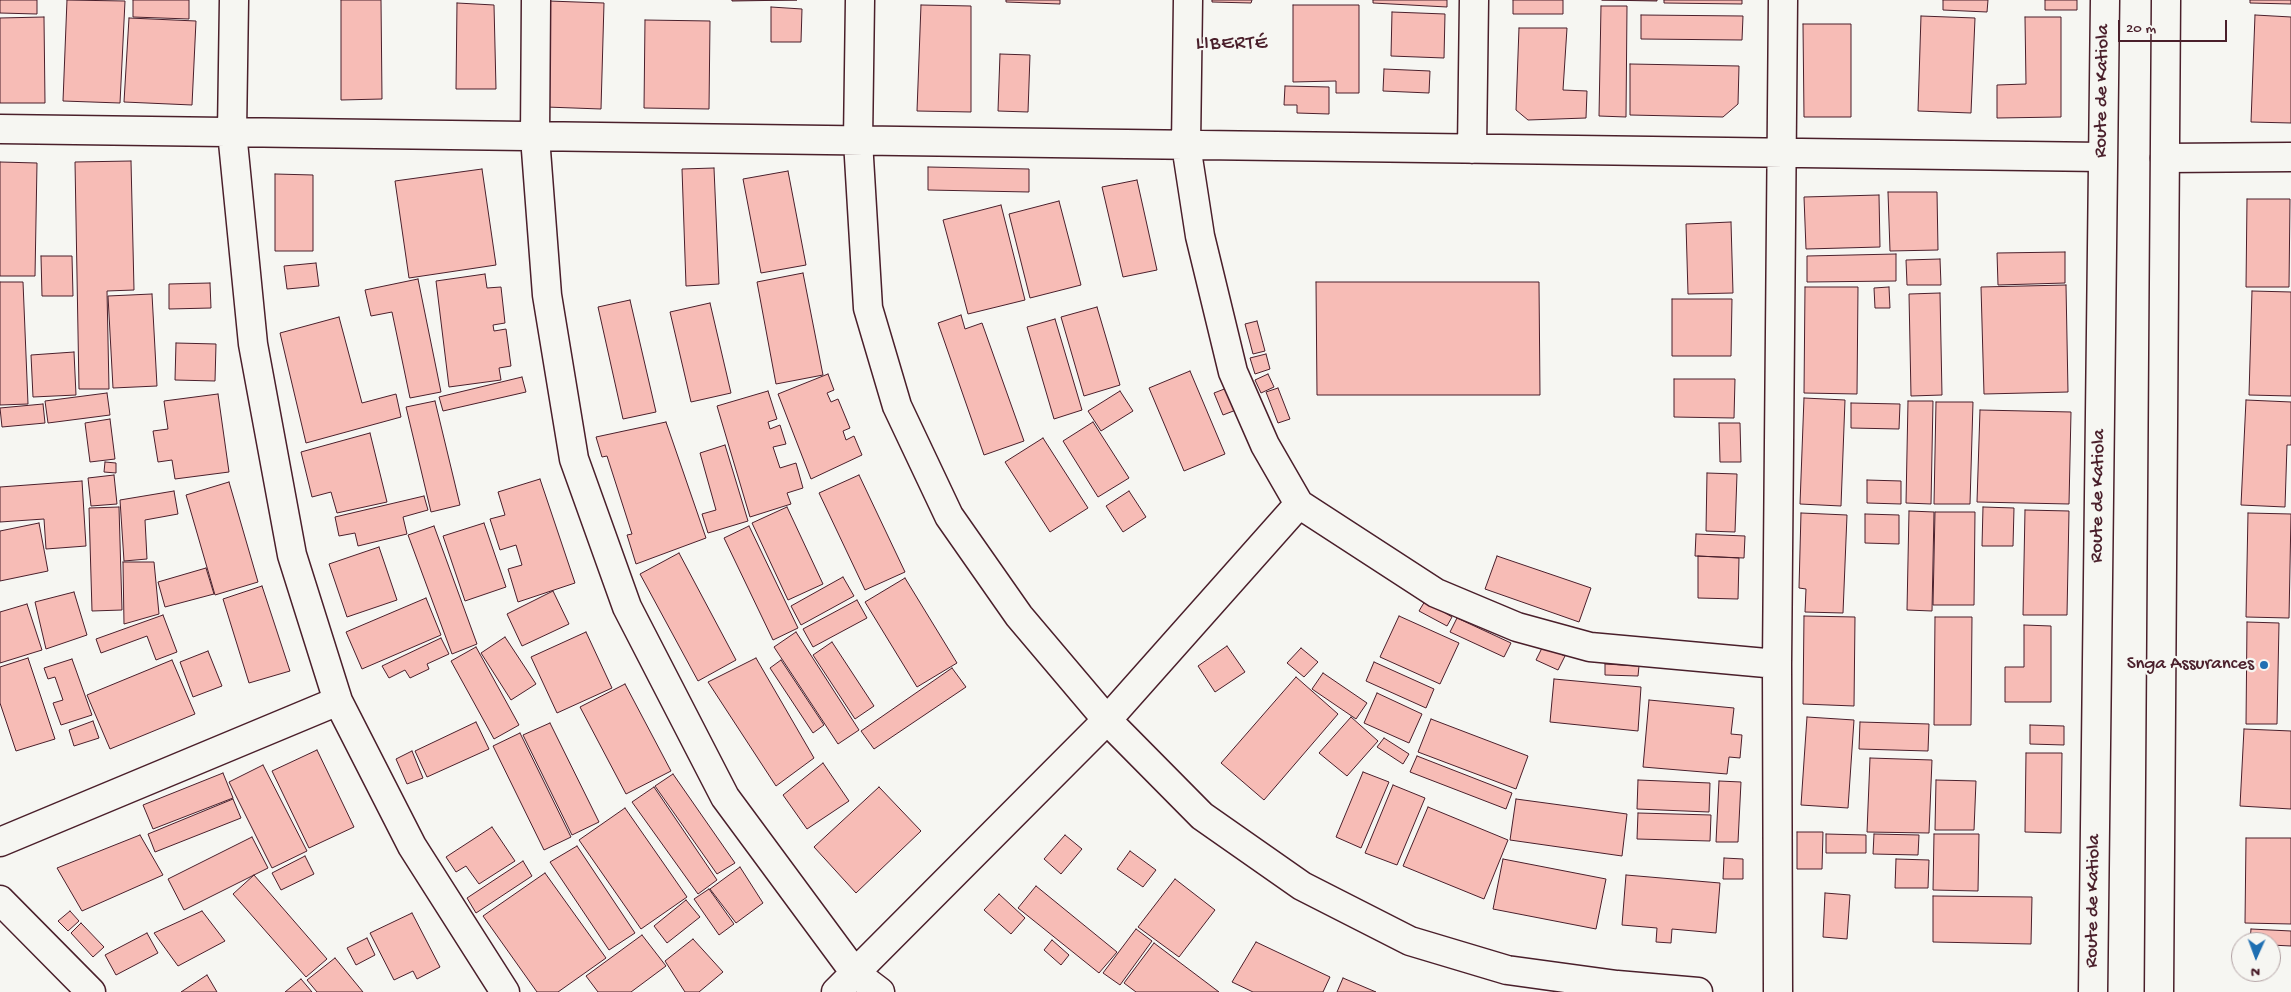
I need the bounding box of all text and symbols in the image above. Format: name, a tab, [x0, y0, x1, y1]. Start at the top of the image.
scale bar	[2121, 10, 2230, 42]
text: 20 m	[2126, 20, 2156, 38]
street label: Route de Katiola	[2090, 24, 2116, 158]
district label: LIBERTÉ	[1195, 33, 1269, 57]
street label: Route de Katiola	[2086, 429, 2112, 563]
place label: Snga Assurances	[2127, 654, 2254, 676]
marker: Snga Assurances	[2258, 659, 2270, 671]
street label: Route de Katiola	[2081, 834, 2107, 968]
north arrow	[2231, 932, 2281, 982]
text: N	[2251, 963, 2260, 980]

